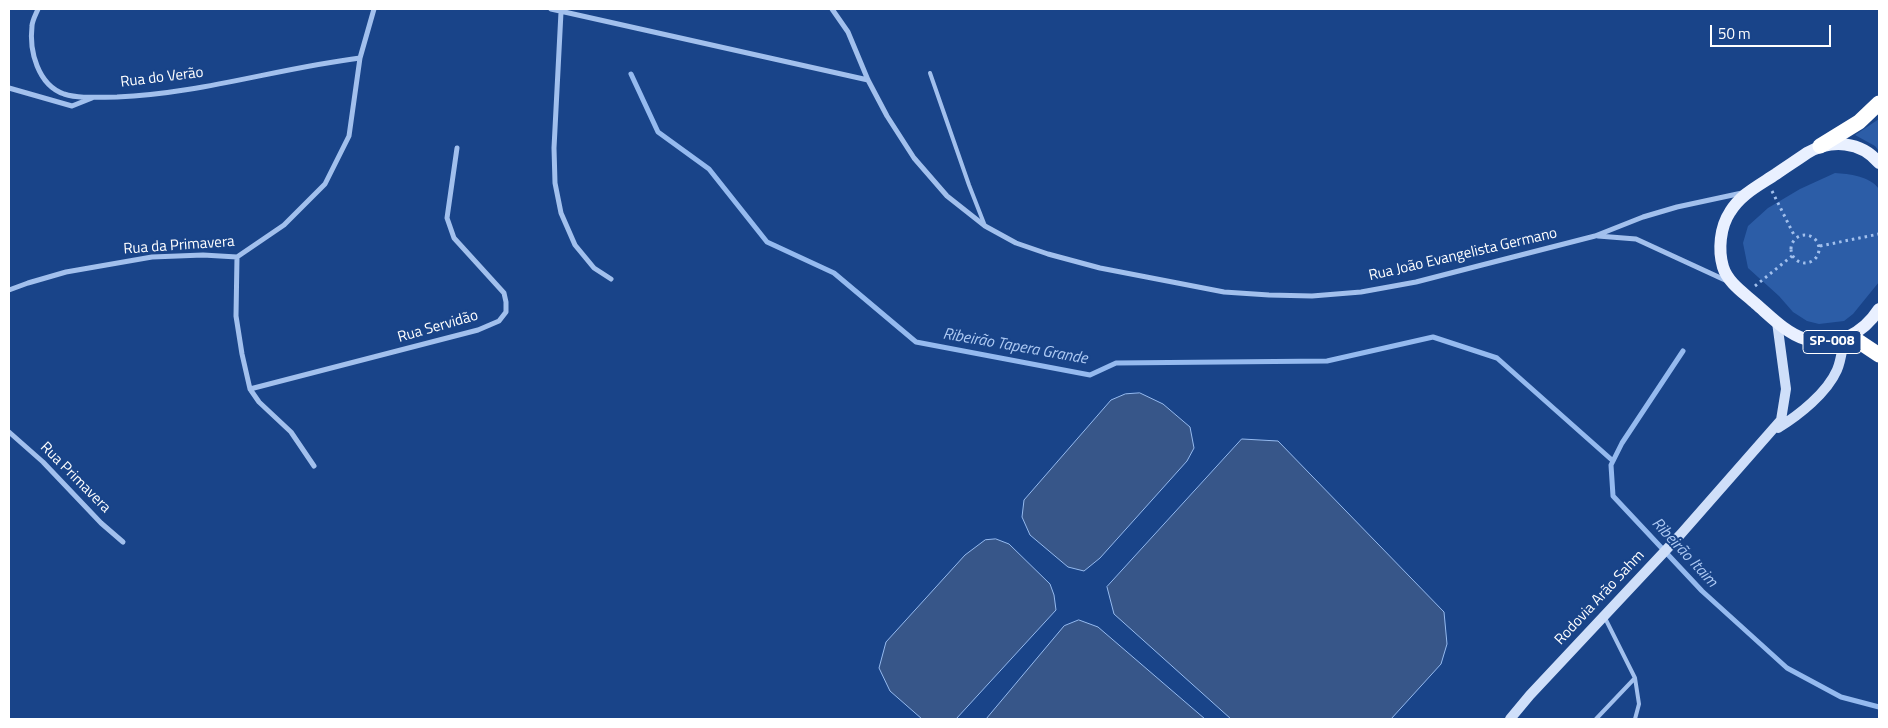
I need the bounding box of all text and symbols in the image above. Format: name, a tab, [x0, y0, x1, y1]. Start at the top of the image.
scale bar	[1713, 15, 1834, 47]
text: 50 m	[1718, 22, 1751, 45]
street label: Rua do Verão	[119, 64, 205, 92]
street label: Rua João Evangelista Germano	[1367, 225, 1559, 285]
street label: Rua da Primavera	[123, 233, 235, 259]
street label: Rua Servidão	[396, 307, 480, 347]
water label: Ribeirão Tapera Grande	[941, 325, 1089, 369]
road number: SP-008	[1803, 331, 1861, 354]
street label: Rua Primavera	[36, 439, 114, 517]
water label: Ribeirão Itaim	[1647, 514, 1721, 592]
street label: Rodovia Arão Sahm	[1551, 547, 1649, 649]

